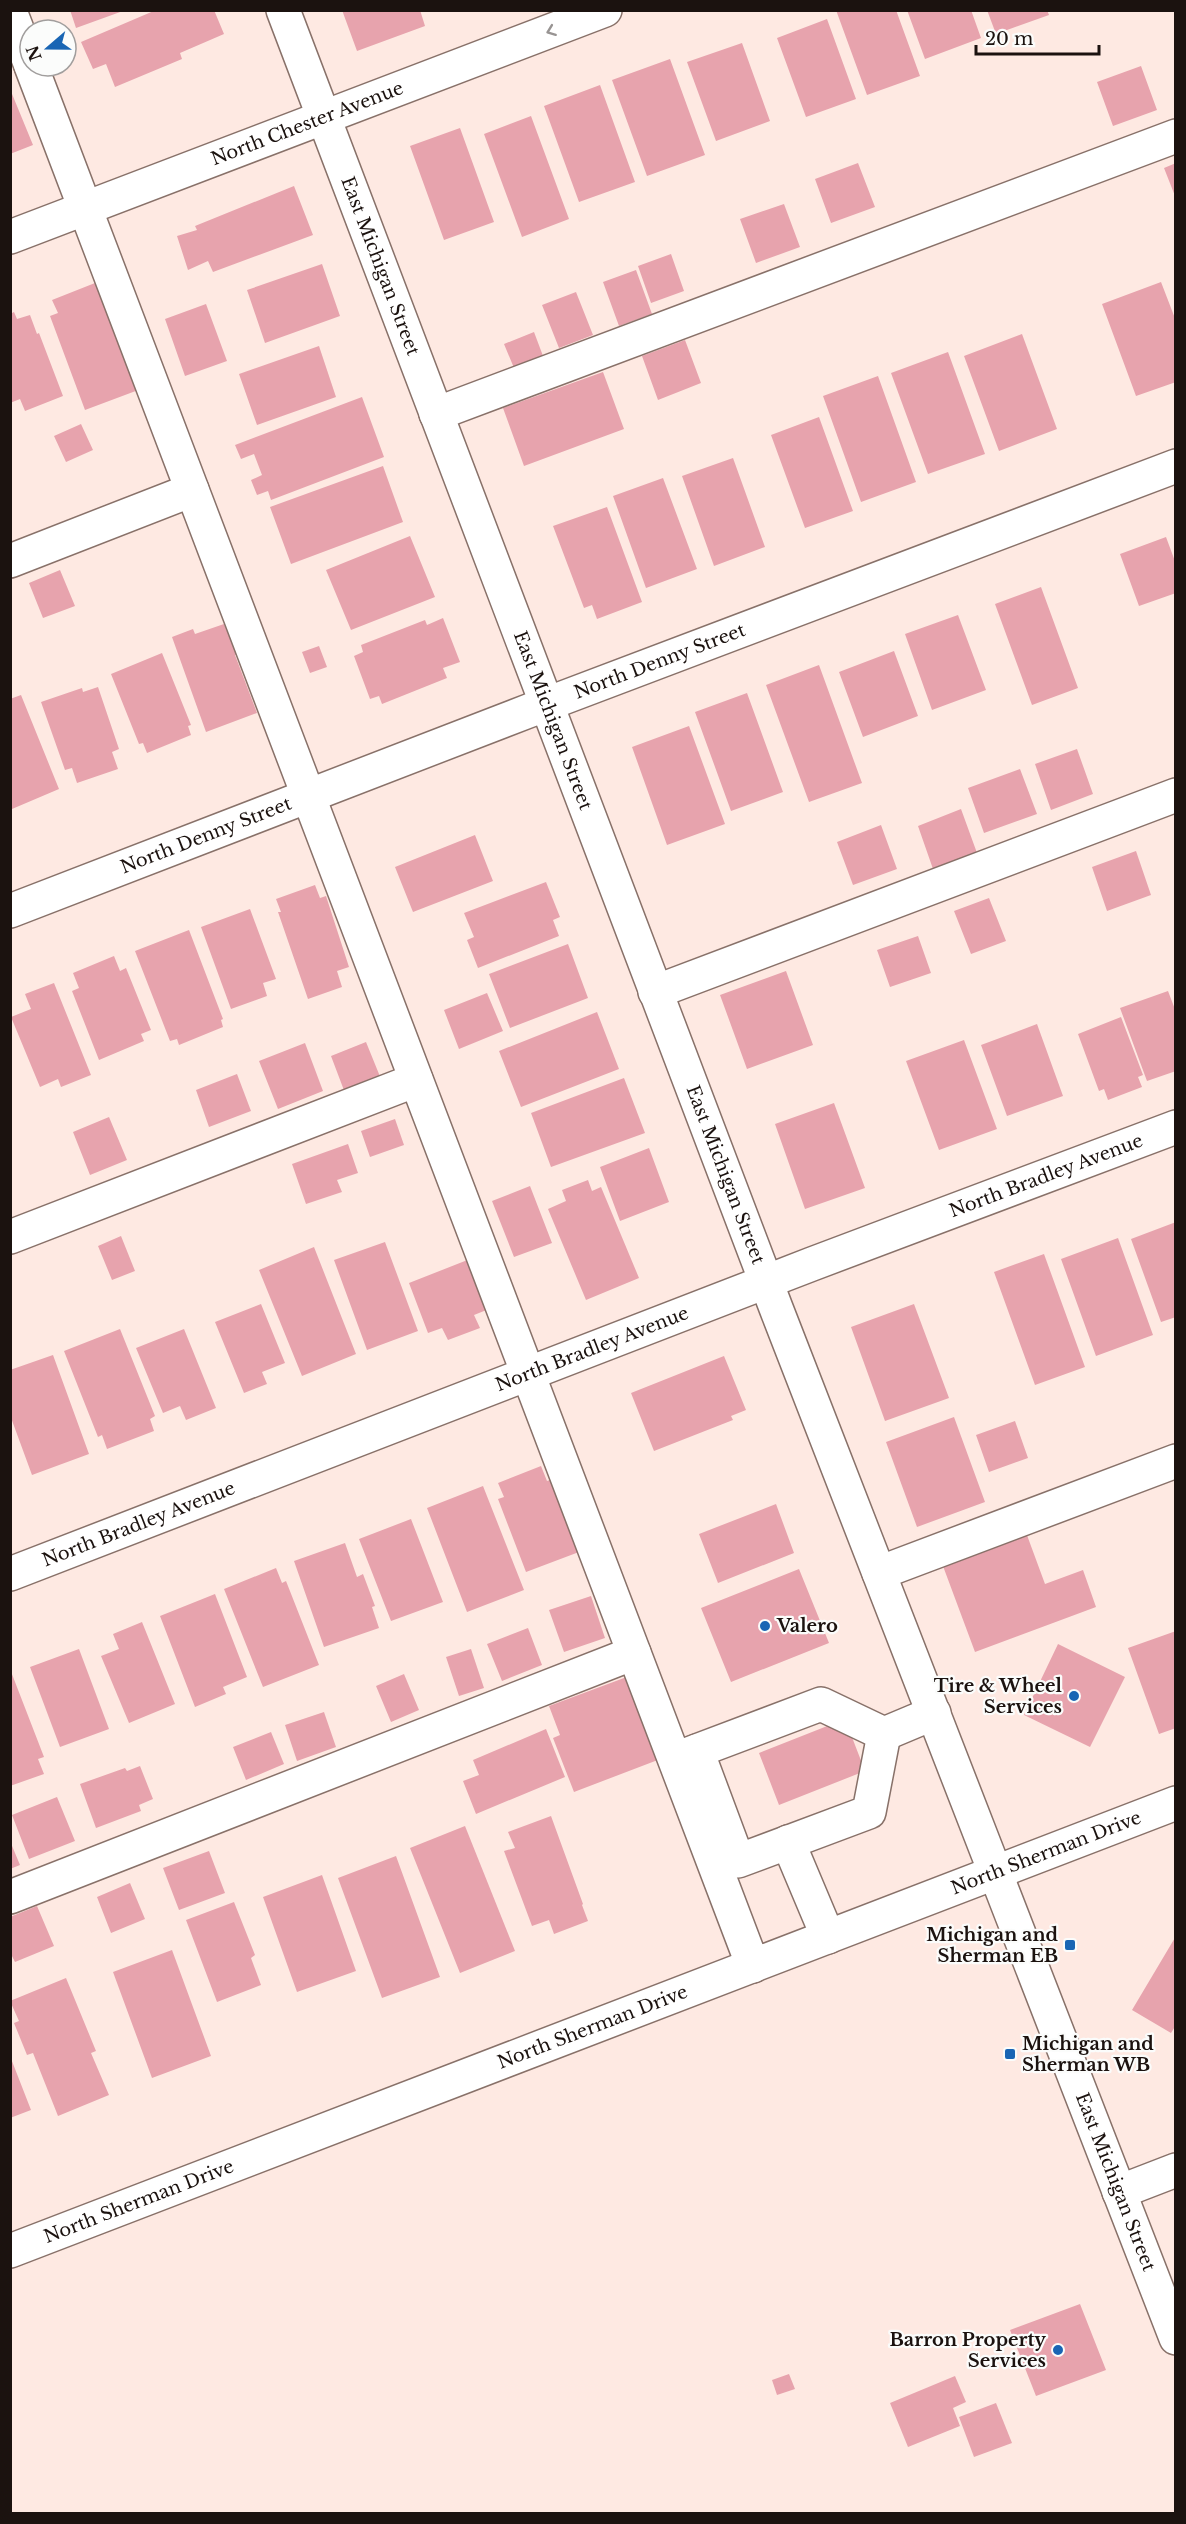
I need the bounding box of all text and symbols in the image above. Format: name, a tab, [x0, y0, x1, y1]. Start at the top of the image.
north arrow	[18, 18, 78, 78]
scale bar	[976, 18, 1099, 56]
one-way arrow	[546, 24, 557, 36]
text: 20 m	[985, 28, 1033, 50]
text: N	[22, 43, 46, 64]
street label: North Chester Avenue	[208, 77, 406, 170]
street label: East Michigan Street	[336, 174, 424, 359]
street label: North Denny Street	[571, 619, 749, 704]
street label: East Michigan Street	[509, 628, 597, 813]
street label: North Denny Street	[117, 792, 295, 878]
street label: East Michigan Street	[681, 1082, 769, 1268]
street label: North Bradley Avenue	[946, 1129, 1146, 1222]
street label: North Bradley Avenue	[492, 1302, 692, 1396]
street label: North Bradley Avenue	[39, 1477, 238, 1571]
place label: Valero	[776, 1615, 838, 1637]
marker: Valero	[758, 1619, 772, 1633]
place label: Tire & Wheel Services	[934, 1675, 1063, 1718]
marker: Tire & Wheel Services	[1067, 1689, 1081, 1703]
street label: North Sherman Drive	[948, 1806, 1144, 1899]
place label: Michigan and Sherman EB	[926, 1924, 1058, 1967]
marker: Michigan and Sherman EB	[1063, 1938, 1077, 1952]
street label: North Sherman Drive	[494, 1981, 691, 2074]
place label: Michigan and Sherman WB	[1022, 2033, 1154, 2076]
marker: Michigan and Sherman WB	[1003, 2047, 1017, 2061]
street label: East Michigan Street	[1071, 2090, 1160, 2275]
street label: North Sherman Drive	[41, 2155, 237, 2248]
place label: Barron Property Services	[890, 2329, 1046, 2372]
marker: Barron Property Services	[1051, 2343, 1065, 2357]

